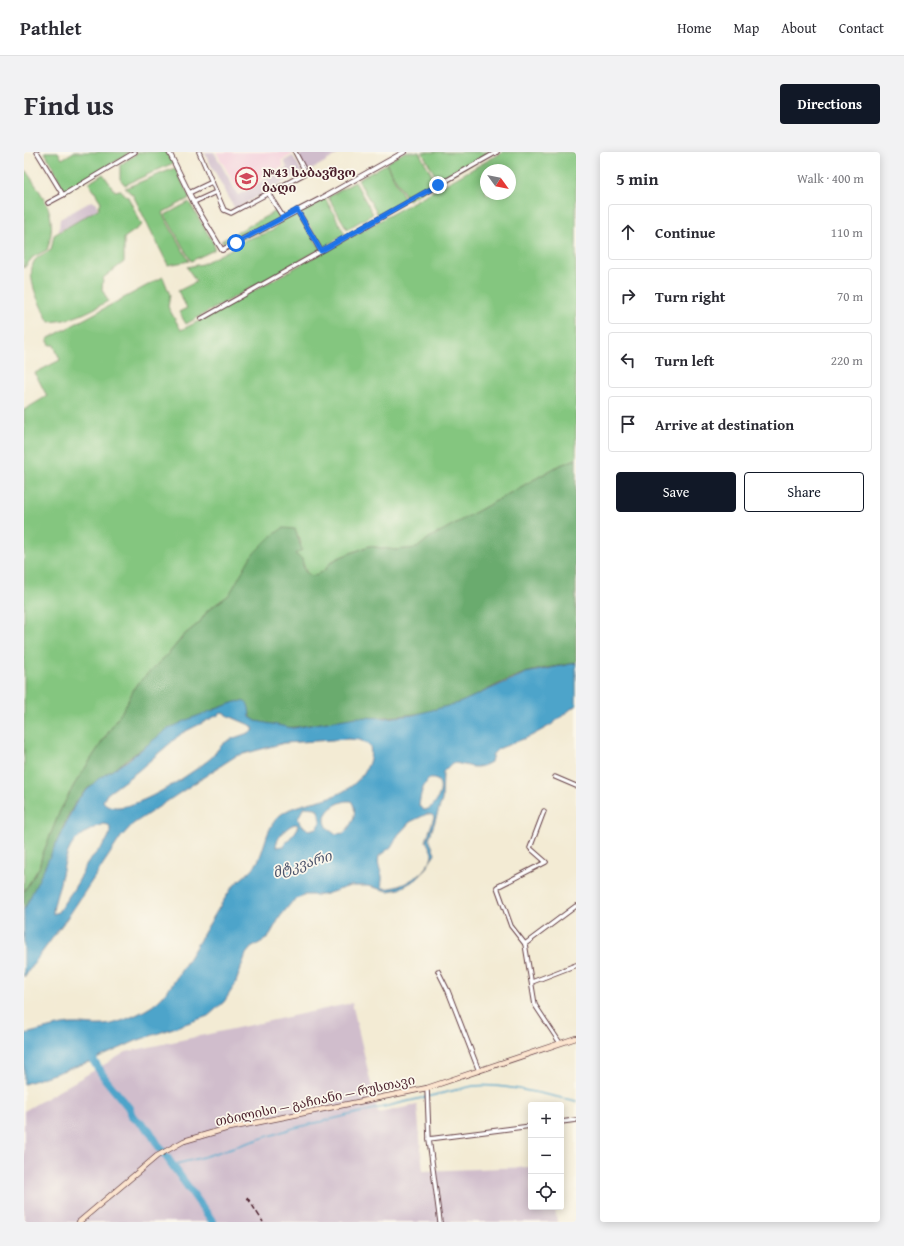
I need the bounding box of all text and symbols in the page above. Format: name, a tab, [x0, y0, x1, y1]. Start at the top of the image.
text: Pathlet	[20, 14, 82, 42]
text: Home	[677, 18, 712, 38]
text: Map	[734, 18, 759, 38]
text: About	[781, 18, 817, 38]
text: Contact	[839, 18, 884, 38]
text: Find us	[24, 84, 114, 125]
button: Directions	[780, 84, 880, 124]
place label: №43 საბავშვო ბაღი	[262, 163, 356, 197]
north arrow	[480, 164, 516, 200]
school or university icon: №43 საბავშვო ბაღი	[233, 166, 259, 192]
text: 5 min	[616, 166, 658, 191]
text: Walk · 400 m	[797, 169, 864, 188]
route end	[429, 176, 447, 194]
icon: ahead	[617, 221, 639, 243]
text: Continue	[655, 222, 716, 243]
text: 110 m	[831, 223, 863, 242]
route start	[227, 234, 245, 252]
icon: right	[617, 285, 639, 307]
text: Turn right	[655, 286, 726, 307]
text: 70 m	[837, 287, 863, 306]
icon: left	[617, 349, 639, 371]
text: Turn left	[655, 350, 714, 371]
text: 220 m	[831, 351, 863, 370]
icon: arrive	[617, 413, 639, 435]
text: Arrive at destination	[655, 414, 794, 435]
button: Save	[616, 472, 736, 512]
button: Share	[744, 472, 864, 512]
water label: მტკვარი	[270, 845, 335, 882]
street label: თბილისი — გაჩიანი — რუსთავი	[214, 1070, 417, 1131]
map controls	[528, 1102, 564, 1210]
button: +	[528, 1102, 564, 1138]
button: −	[528, 1138, 564, 1174]
button: locate	[528, 1174, 564, 1210]

